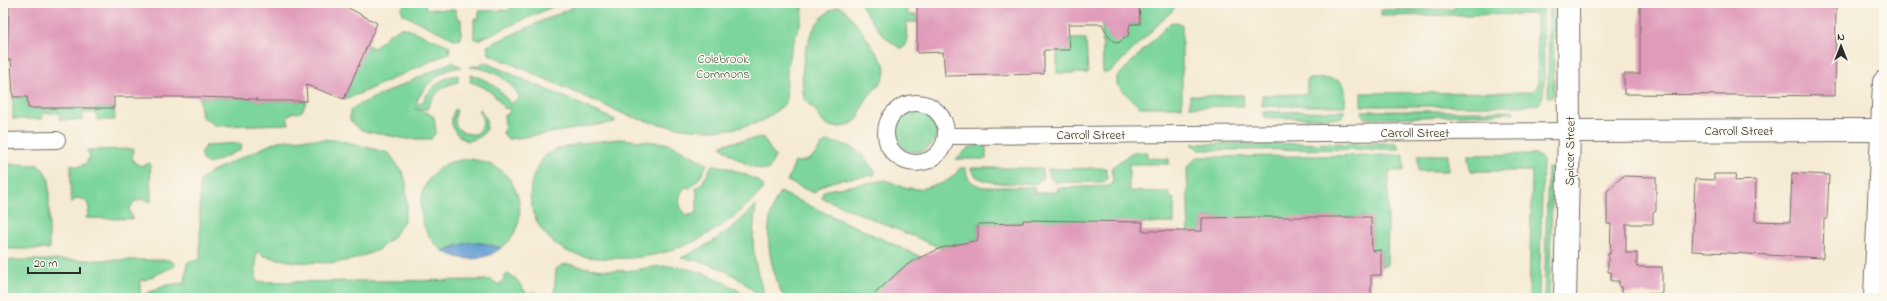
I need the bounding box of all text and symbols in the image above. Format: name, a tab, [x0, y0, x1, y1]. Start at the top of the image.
north arrow	[1821, 26, 1861, 66]
text: N	[1837, 29, 1845, 45]
park label: Colebrook Commons	[696, 50, 750, 84]
street label: Spicer Street	[1560, 116, 1581, 186]
street label: Carroll Street	[1705, 122, 1774, 141]
street label: Carroll Street	[1381, 124, 1450, 143]
street label: Carroll Street	[1057, 126, 1126, 145]
scale bar	[28, 249, 80, 275]
text: 20 m	[34, 255, 57, 273]

